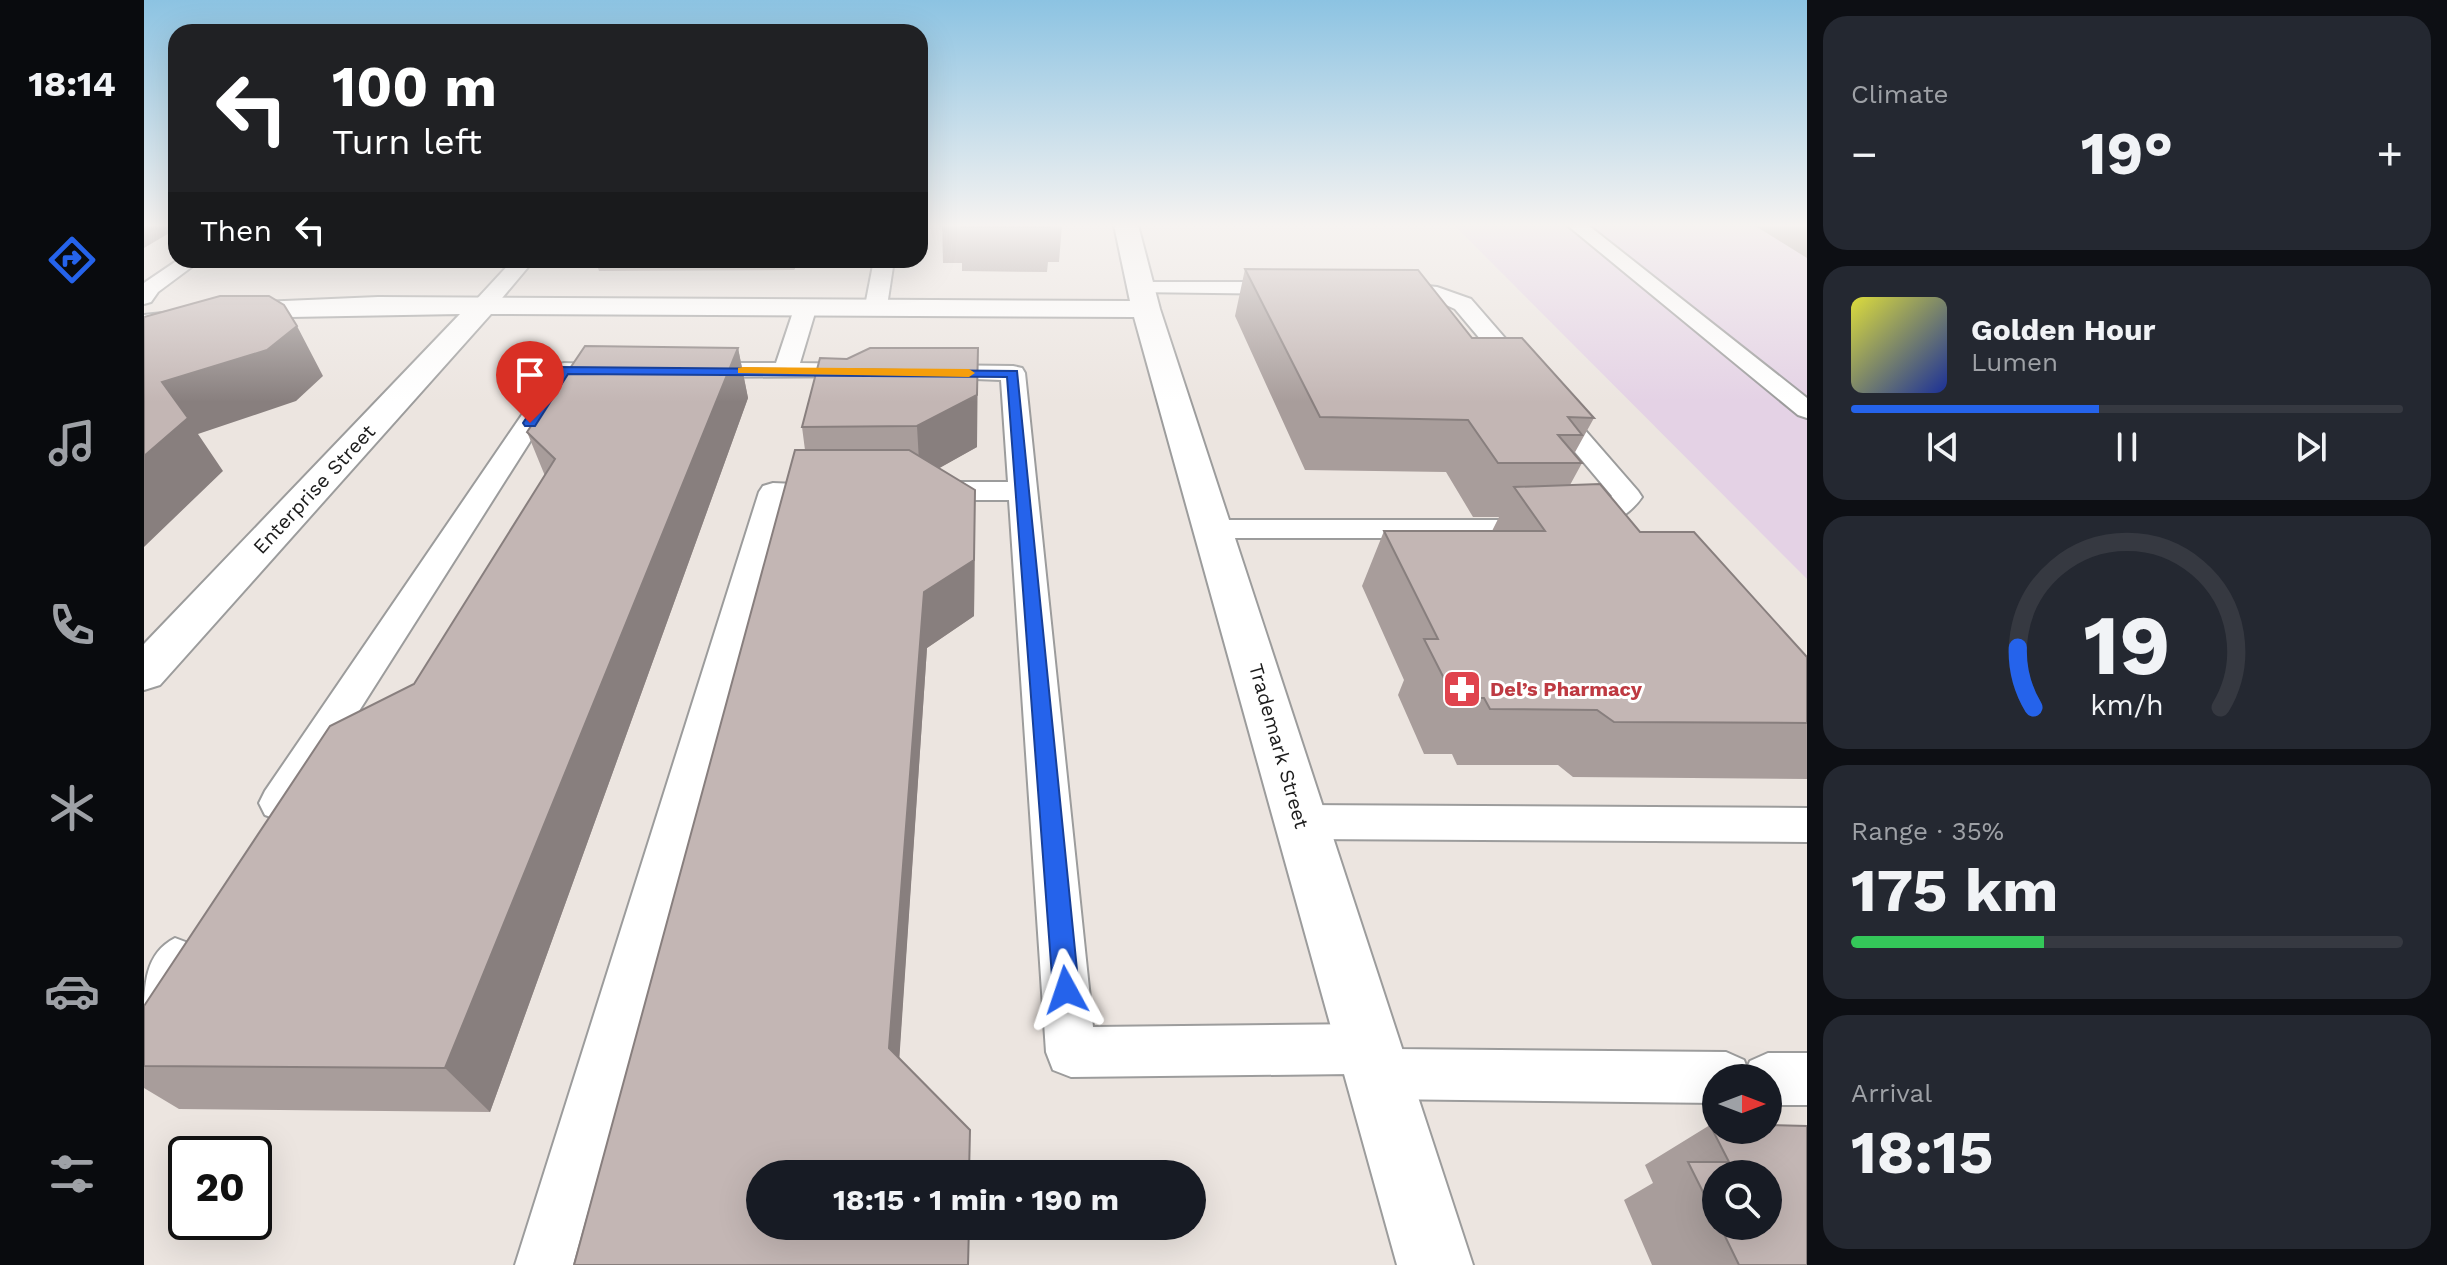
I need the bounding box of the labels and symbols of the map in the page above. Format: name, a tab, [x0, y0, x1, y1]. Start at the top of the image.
pin	[496, 341, 564, 423]
street label: Enterprise Street	[248, 419, 381, 559]
street label: Trademark Street	[1244, 661, 1314, 832]
pharmacy icon: Del’s Pharmacy	[1441, 668, 1483, 710]
place label: Del’s Pharmacy	[1490, 677, 1643, 701]
position arrow	[1024, 948, 1108, 1032]
north arrow	[1702, 1064, 1782, 1144]
speed limit sign: 20	[168, 1136, 272, 1240]

